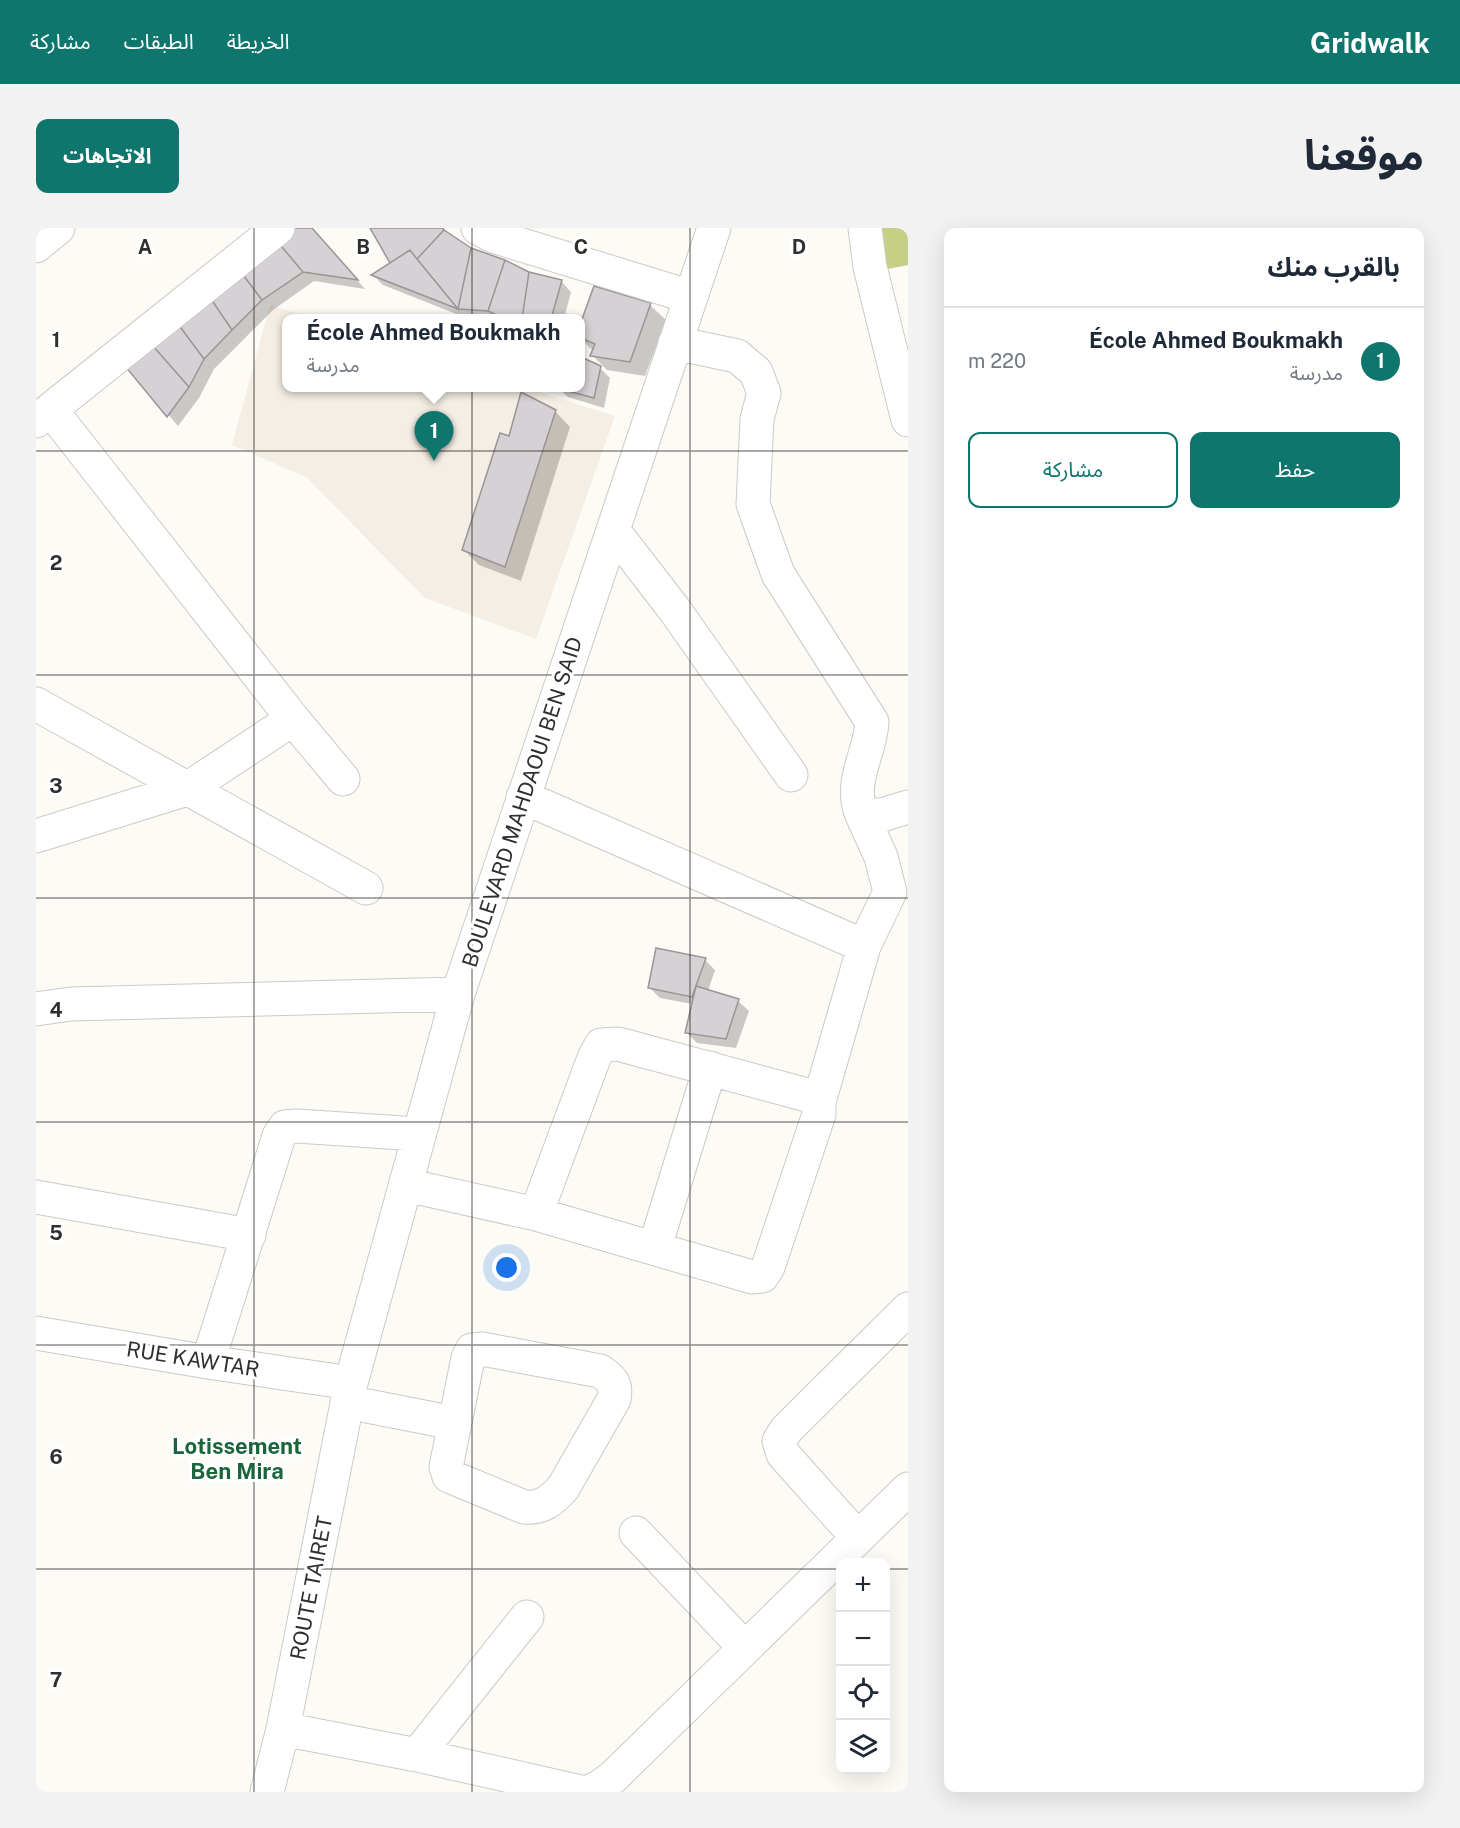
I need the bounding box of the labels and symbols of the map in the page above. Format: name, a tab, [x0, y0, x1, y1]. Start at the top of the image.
text: A	[138, 235, 152, 259]
text: B	[356, 235, 370, 259]
text: C	[574, 235, 588, 259]
text: D	[792, 235, 806, 259]
text: 1	[52, 328, 60, 352]
pin: 1	[414, 412, 454, 461]
text: 2	[50, 551, 62, 575]
street label: BOULEVARD MAHDAOUI BEN SAID	[457, 634, 587, 970]
text: 3	[49, 774, 63, 798]
text: 4	[49, 998, 63, 1022]
text: 5	[49, 1221, 63, 1245]
your location	[492, 1253, 521, 1282]
street label: RUE KAWTAR	[125, 1336, 261, 1382]
district label: Lotissement Ben Mira	[172, 1433, 302, 1484]
text: 6	[49, 1445, 63, 1469]
street label: ROUTE TAIRET	[285, 1514, 337, 1662]
text: 7	[50, 1668, 62, 1692]

